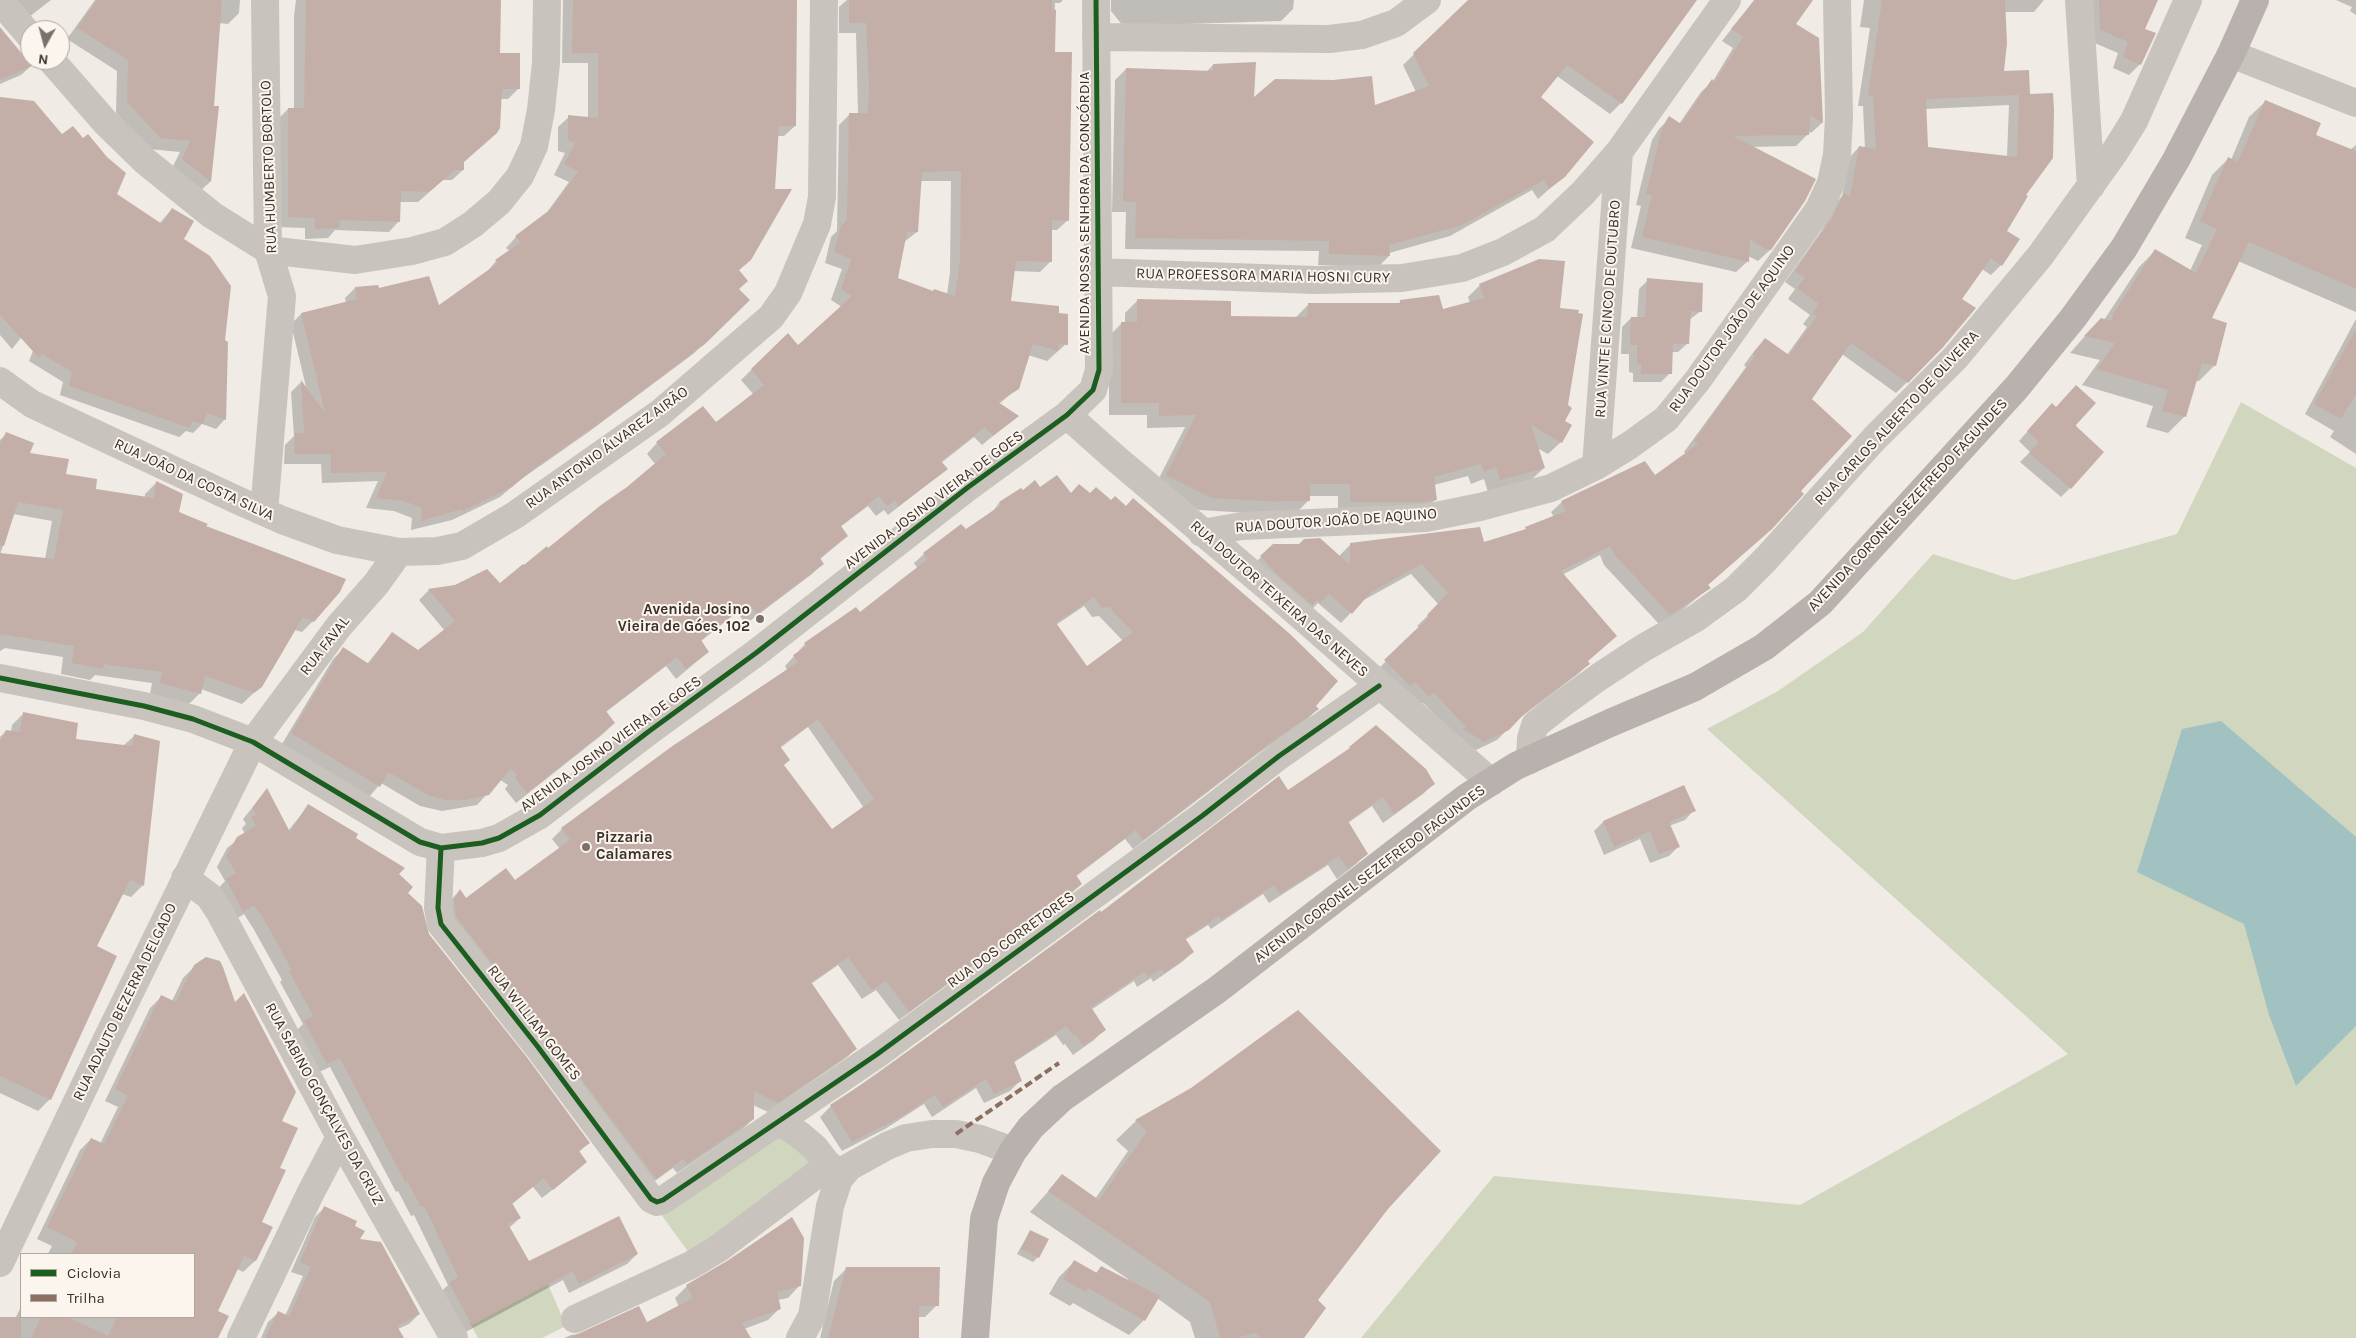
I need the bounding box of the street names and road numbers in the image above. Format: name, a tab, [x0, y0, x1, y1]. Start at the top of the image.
street label: AVENIDA NOSSA SENHORA DA CONCÓRDIA	[1076, 72, 1094, 354]
street label: RUA HUMBERTO BORTOLO	[257, 80, 281, 254]
street label: RUA VINTE E CINCO DE OUTUBRO	[1591, 199, 1625, 419]
street label: RUA DOUTOR JOÃO DE AQUINO	[1665, 242, 1799, 416]
street label: RUA PROFESSORA MARIA HOSNI CURY	[1136, 265, 1390, 287]
street label: RUA CARLOS ALBERTO DE OLIVEIRA	[1811, 327, 1983, 509]
street label: RUA ANTONIO ÁLVAREZ AIRÃO	[522, 383, 692, 513]
street label: AVENIDA CORONEL SEZEFREDO FAGUNDES	[1804, 395, 2012, 615]
street label: AVENIDA JOSINO VIEIRA DE GOES	[841, 427, 1027, 573]
street label: RUA JOÃO DA COSTA SILVA	[111, 435, 277, 525]
street label: RUA DOUTOR JOÃO DE AQUINO	[1234, 505, 1438, 537]
street label: RUA DOUTOR TEIXEIRA DAS NEVES	[1186, 517, 1372, 681]
street label: RUA FAVAL	[296, 613, 354, 679]
street label: AVENIDA JOSINO VIEIRA DE GOES	[517, 672, 705, 816]
street label: AVENIDA CORONEL SEZEFREDO FAGUNDES	[1251, 781, 1489, 967]
street label: RUA DOS CORRETORES	[944, 888, 1078, 992]
street label: RUA ADAUTO BEZERRA DELGADO	[69, 900, 181, 1104]
street label: RUA WILLIAM GOMES	[483, 962, 585, 1084]
street label: RUA SABINO GONÇALVES DA CRUZ	[261, 1000, 387, 1208]

